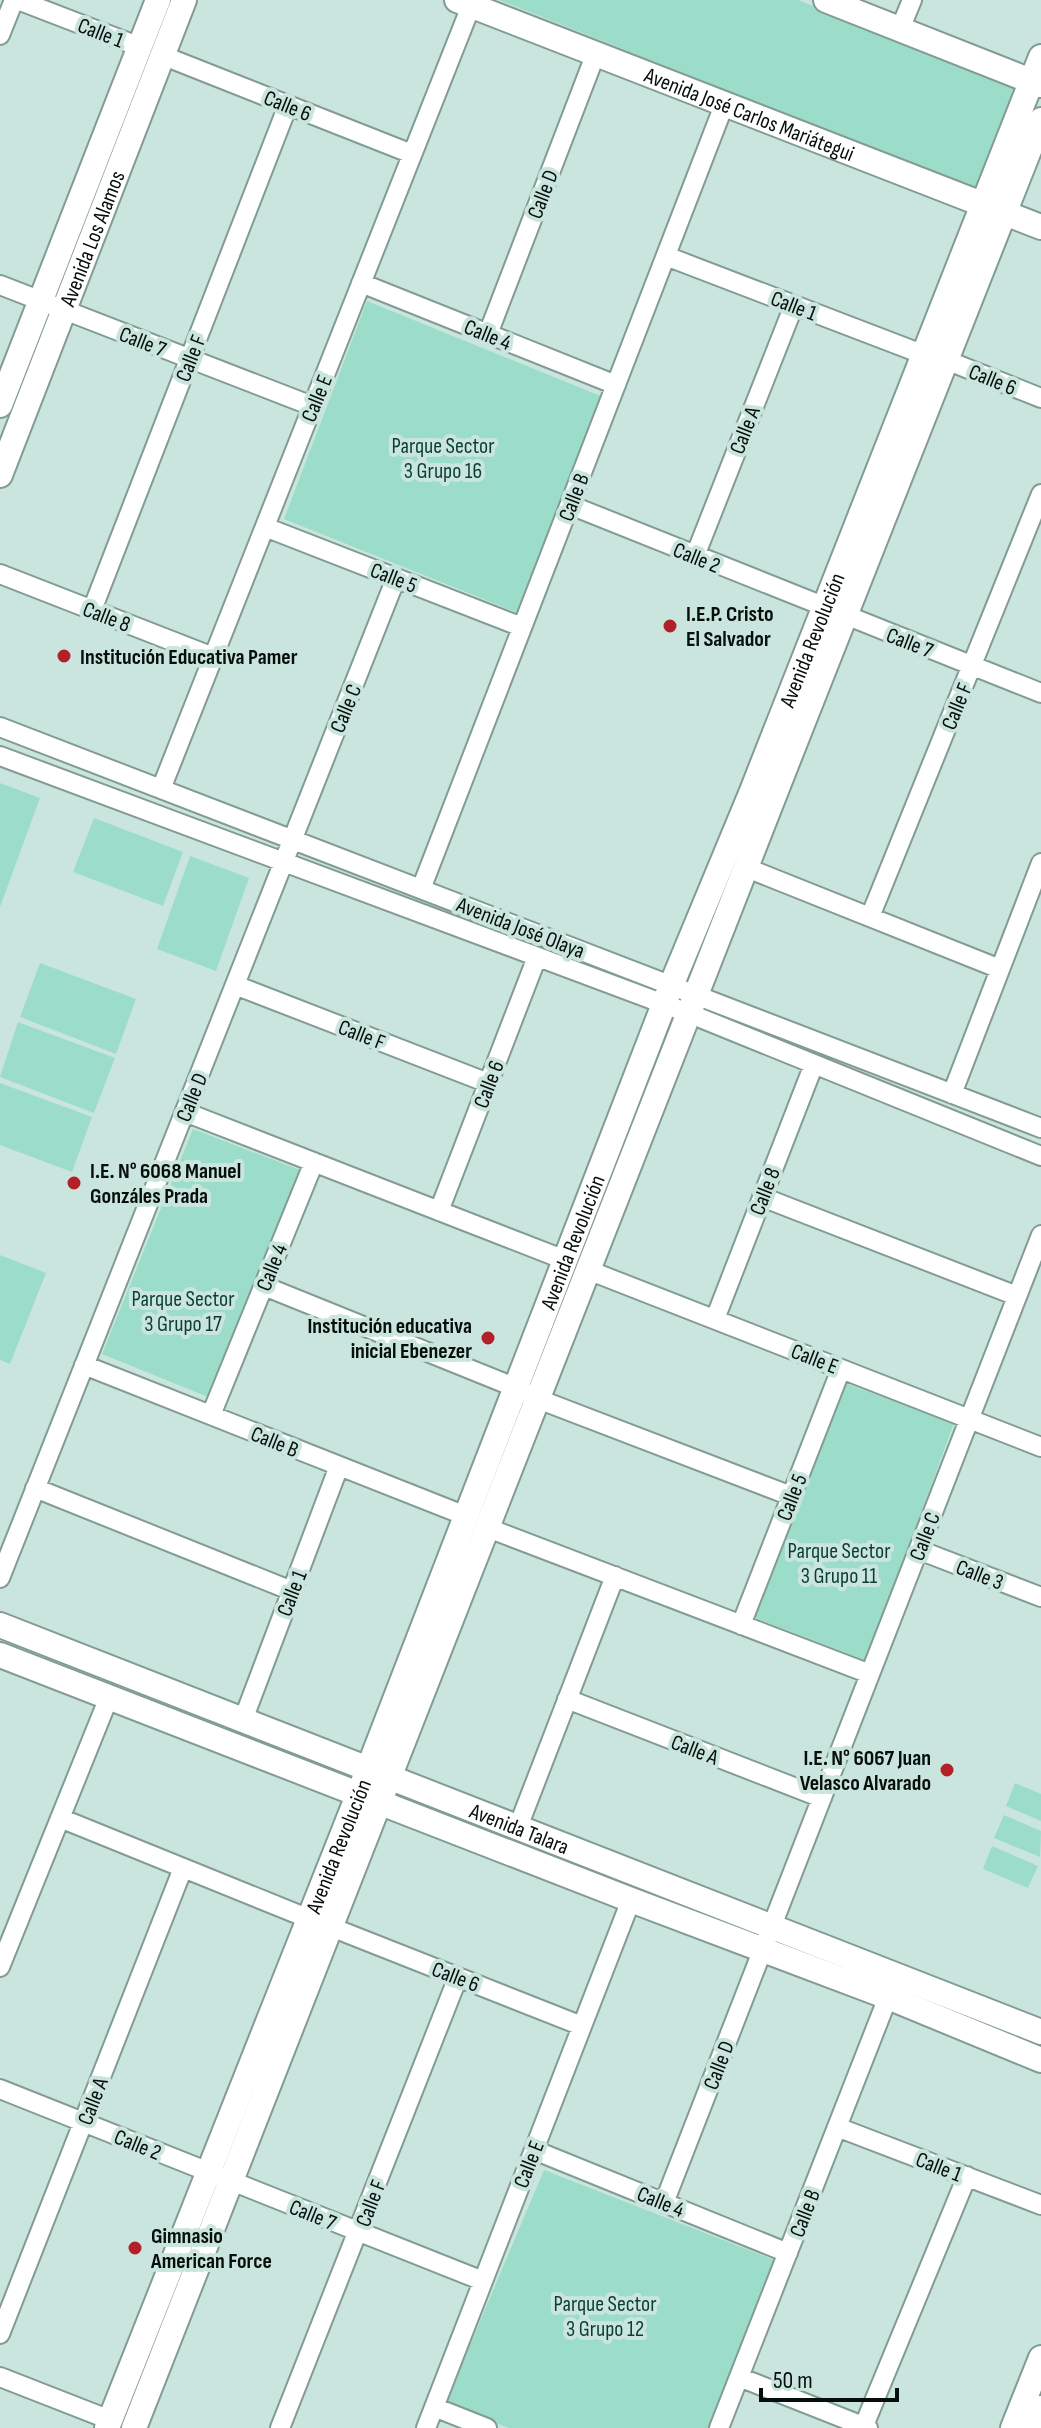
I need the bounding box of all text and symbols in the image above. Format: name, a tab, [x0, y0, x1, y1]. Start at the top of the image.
street label: Calle 1	[74, 12, 128, 55]
street label: Avenida José Carlos Mariátegui	[640, 62, 858, 168]
street label: Calle 6	[260, 85, 315, 128]
street label: Calle D	[522, 166, 565, 223]
street label: Avenida Los Alamos	[54, 167, 132, 311]
street label: Calle 1	[767, 285, 821, 328]
street label: Calle 4	[460, 314, 515, 357]
street label: Calle 7	[115, 321, 170, 364]
street label: Calle F	[170, 331, 213, 386]
street label: Calle 6	[965, 359, 1020, 402]
street label: Calle E	[296, 371, 339, 426]
street label: Calle A	[724, 402, 767, 458]
park label: Parque Sector 3 Grupo 16	[391, 433, 495, 485]
street label: Calle B	[553, 470, 596, 525]
street label: Calle 2	[669, 537, 724, 580]
street label: Calle 5	[366, 557, 421, 600]
street label: Avenida Revolución	[774, 569, 851, 712]
street label: Calle 8	[79, 596, 134, 639]
place label: I.E.P. Cristo El Salvador	[686, 601, 774, 653]
marker: I.E.P. Cristo El Salvador	[661, 617, 679, 635]
street label: Calle 7	[882, 622, 937, 665]
place label: Institución Educativa Pamer	[80, 644, 298, 671]
marker: Institución Educativa Pamer	[55, 647, 73, 665]
street label: Calle F	[936, 679, 979, 734]
street label: Calle C	[325, 680, 368, 737]
street label: Avenida José Olaya	[452, 891, 588, 965]
street label: Calle F	[334, 1014, 389, 1057]
street label: Calle 6	[468, 1057, 511, 1112]
street label: Calle D	[170, 1069, 214, 1126]
place label: I.E. N° 6068 Manuel Gonzáles Prada	[90, 1158, 241, 1210]
street label: Calle 8	[744, 1164, 787, 1219]
street label: Avenida Revolución	[535, 1171, 612, 1314]
marker: I.E. N° 6068 Manuel Gonzáles Prada	[65, 1174, 83, 1192]
street label: Calle 4	[251, 1240, 294, 1295]
park label: Parque Sector 3 Grupo 17	[131, 1286, 235, 1338]
place label: Institución educativa inicial Ebenezer	[307, 1313, 472, 1365]
marker: Institución educativa inicial Ebenezer	[479, 1329, 497, 1347]
street label: Calle E	[787, 1338, 842, 1381]
street label: Calle B	[247, 1421, 302, 1464]
street label: Calle 5	[771, 1470, 814, 1525]
street label: Calle C	[904, 1508, 947, 1565]
park label: Parque Sector 3 Grupo 11	[787, 1538, 891, 1590]
street label: Calle 3	[952, 1554, 1007, 1597]
street label: Calle 1	[271, 1566, 314, 1620]
street label: Calle A	[667, 1729, 723, 1772]
place label: I.E. N° 6067 Juan Velasco Alvarado	[800, 1745, 931, 1797]
marker: I.E. N° 6067 Juan Velasco Alvarado	[938, 1761, 956, 1779]
street label: Avenida Revolución	[300, 1776, 378, 1919]
street label: Avenida Talara	[465, 1798, 573, 1861]
street label: Calle 6	[428, 1956, 483, 1999]
street label: Calle D	[698, 2037, 741, 2094]
street label: Calle A	[72, 2073, 115, 2129]
street label: Calle 2	[110, 2124, 165, 2167]
street label: Calle E	[508, 2137, 551, 2192]
street label: Calle 1	[912, 2146, 966, 2189]
street label: Calle F	[350, 2176, 393, 2231]
street label: Calle 4	[633, 2181, 688, 2224]
street label: Calle B	[784, 2186, 827, 2241]
street label: Calle 7	[285, 2194, 340, 2237]
place label: Gimnasio American Force	[150, 2223, 272, 2275]
marker: Gimnasio American Force	[126, 2239, 144, 2257]
park label: Parque Sector 3 Grupo 12	[553, 2291, 657, 2343]
scale bar	[761, 2352, 897, 2402]
text: 50 m	[773, 2366, 813, 2395]

